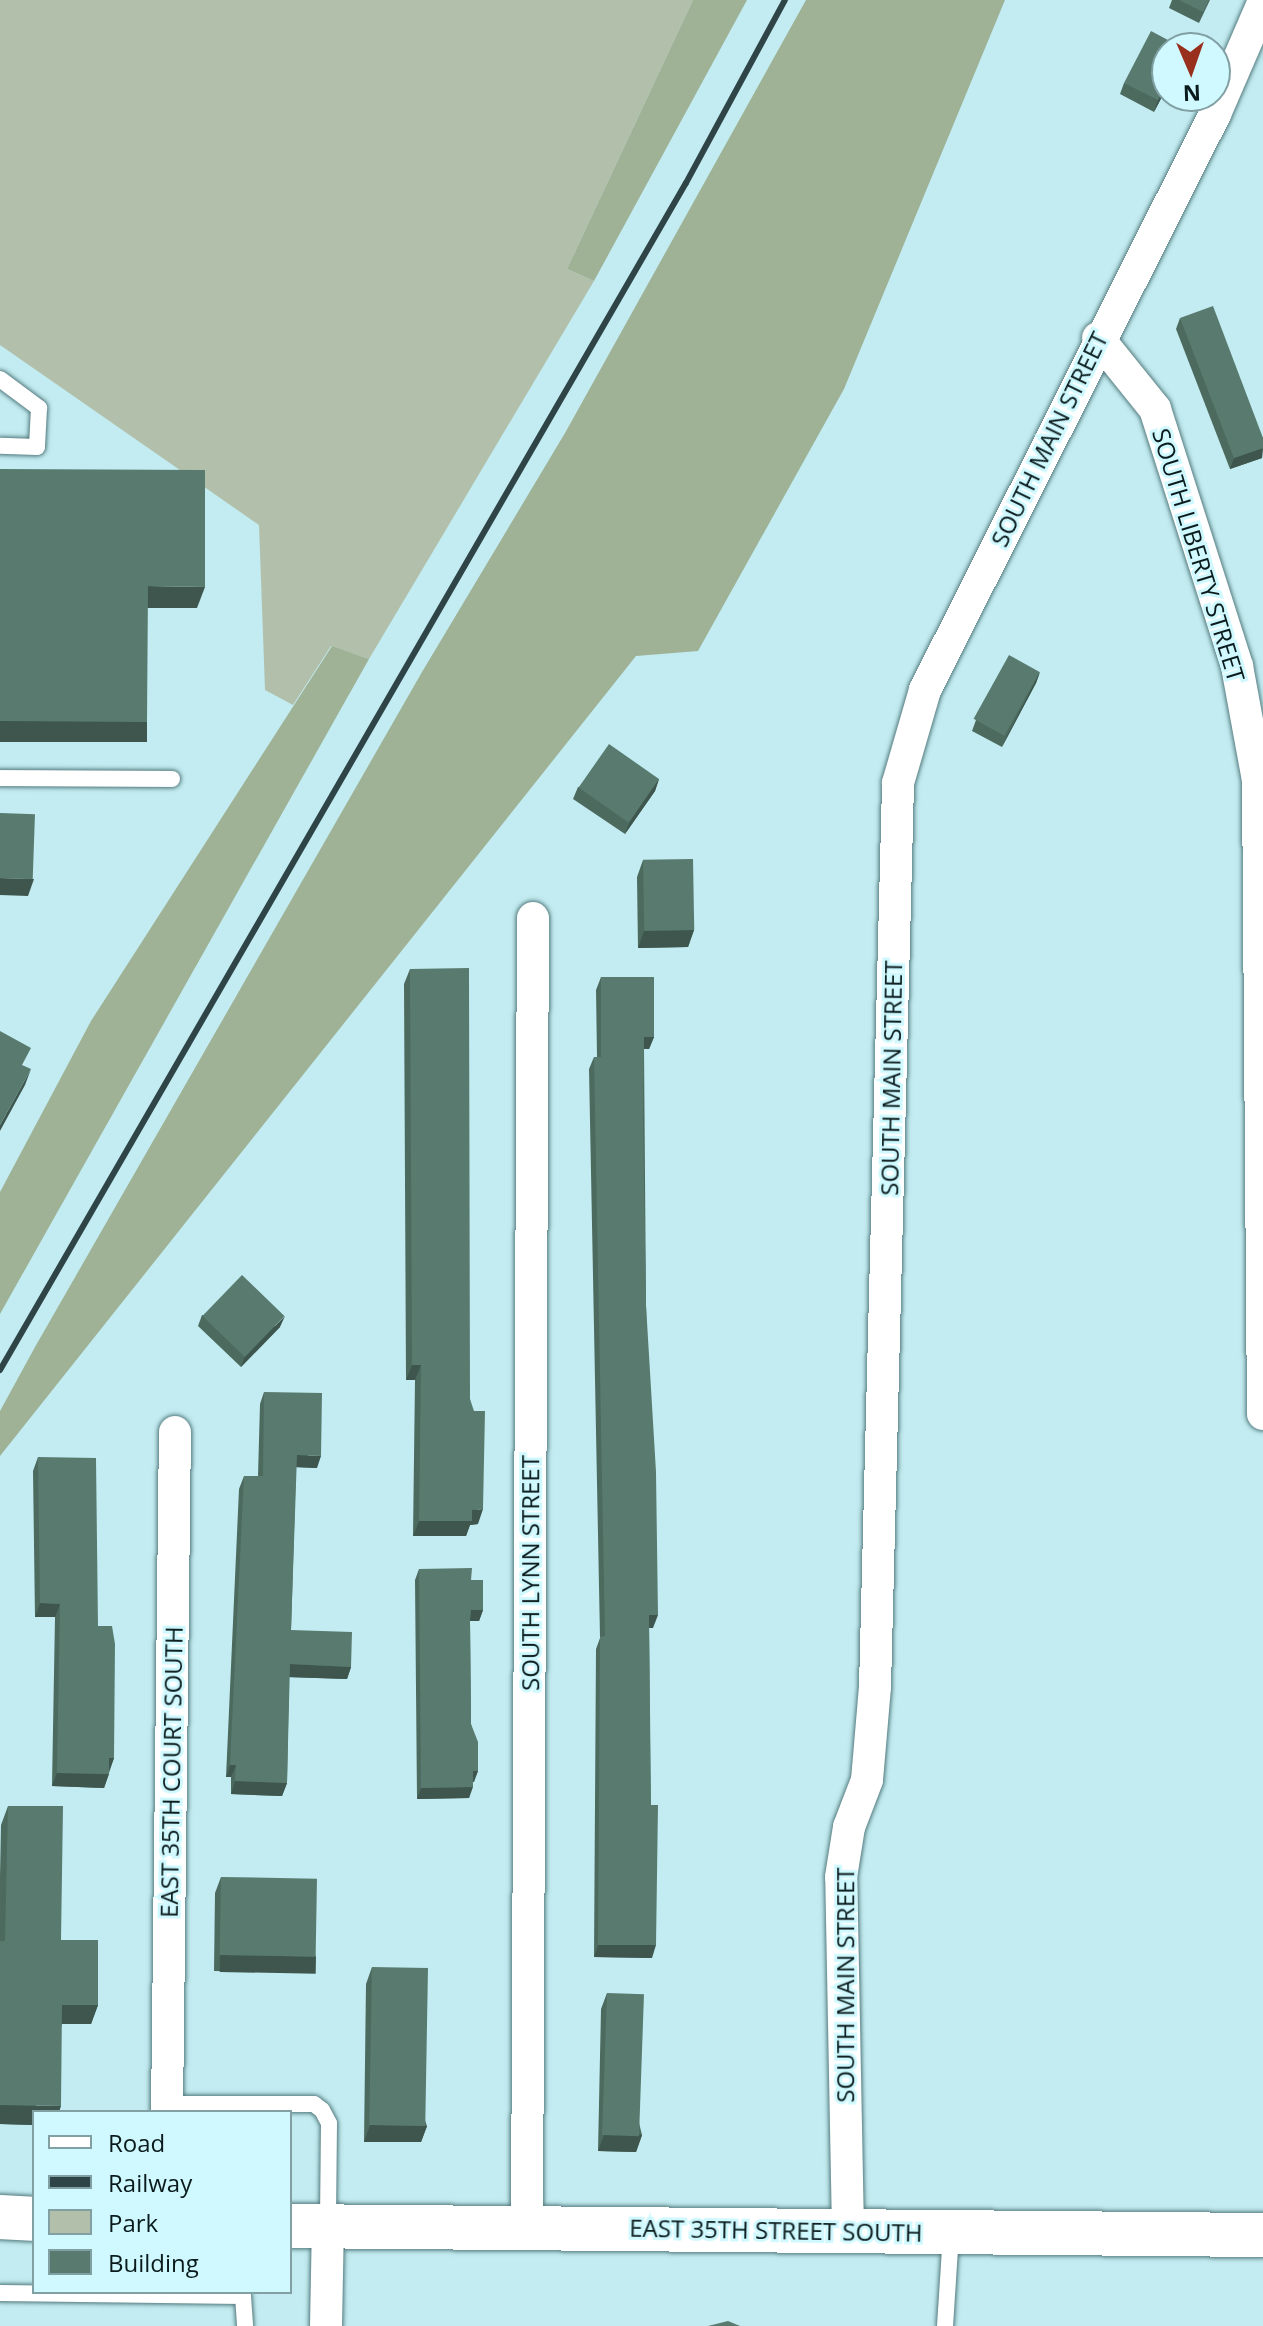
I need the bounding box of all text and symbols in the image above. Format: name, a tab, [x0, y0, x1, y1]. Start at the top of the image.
north arrow	[1151, 32, 1231, 112]
text: N	[1182, 79, 1201, 109]
street label: SOUTH MAIN STREET	[984, 327, 1114, 551]
street label: SOUTH LIBERTY STREET	[1147, 425, 1251, 685]
street label: SOUTH MAIN STREET	[875, 960, 907, 1196]
street label: SOUTH LYNN STREET	[516, 1455, 544, 1691]
street label: EAST 35TH COURT SOUTH	[154, 1626, 188, 1918]
street label: SOUTH MAIN STREET	[831, 1867, 859, 2103]
legend	[32, 2110, 292, 2294]
text: Road	[108, 2126, 165, 2159]
text: Railway	[108, 2166, 192, 2199]
text: Park	[108, 2206, 158, 2239]
street label: EAST 35TH STREET SOUTH	[629, 2213, 923, 2247]
text: Building	[108, 2246, 199, 2279]

